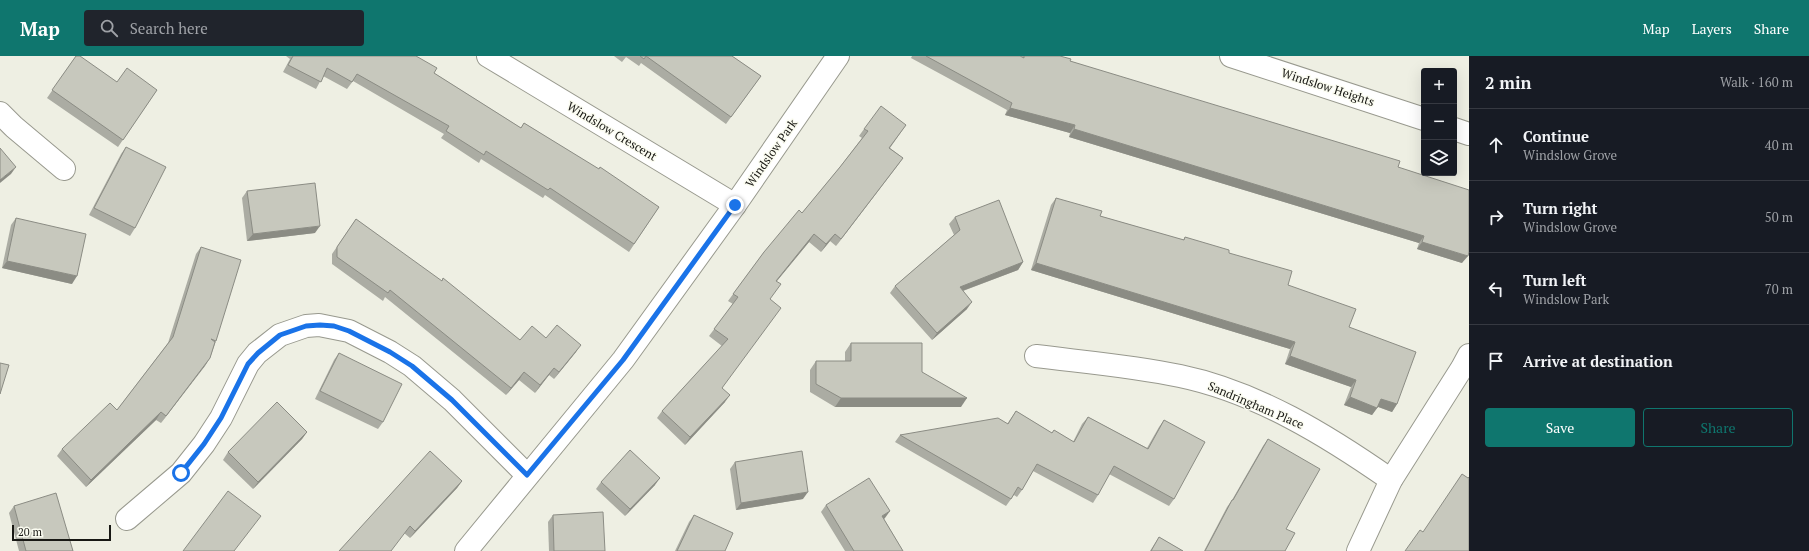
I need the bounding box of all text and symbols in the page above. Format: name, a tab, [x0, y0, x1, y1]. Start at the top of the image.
search box	[84, 10, 364, 46]
text: Map	[20, 16, 60, 41]
icon: search	[98, 17, 120, 39]
text: Search here	[130, 18, 208, 38]
text: Map	[1643, 19, 1670, 38]
text: Layers	[1692, 19, 1732, 38]
text: Share	[1754, 19, 1789, 38]
street label: Windslow Heights	[1280, 65, 1376, 109]
map controls	[1421, 68, 1457, 176]
button: +	[1421, 68, 1457, 104]
text: 2 min	[1485, 71, 1532, 94]
text: Walk · 160 m	[1720, 73, 1793, 91]
street label: Windslow Crescent	[564, 98, 660, 164]
button: −	[1421, 104, 1457, 140]
street label: Windslow Park	[742, 115, 800, 190]
text: Continue	[1523, 126, 1589, 146]
icon: ahead	[1485, 134, 1507, 156]
text: 40 m	[1765, 136, 1793, 154]
button: layers	[1421, 140, 1457, 176]
text: Windslow Grove	[1523, 146, 1617, 164]
route end	[726, 196, 744, 214]
text: Turn right	[1523, 198, 1598, 218]
icon: right	[1485, 206, 1507, 228]
text: 50 m	[1765, 208, 1793, 226]
text: Windslow Grove	[1523, 218, 1617, 236]
text: Turn left	[1523, 270, 1587, 290]
icon: left	[1485, 278, 1507, 300]
text: 70 m	[1765, 280, 1793, 298]
text: Windslow Park	[1523, 290, 1609, 308]
icon: arrive	[1485, 350, 1507, 372]
text: Arrive at destination	[1523, 351, 1673, 371]
street label: Sandringham Place	[1206, 378, 1306, 432]
button: Save	[1485, 408, 1635, 447]
button: Share	[1643, 408, 1793, 447]
route start	[172, 464, 190, 482]
scale bar	[12, 523, 111, 542]
text: 20 m	[18, 525, 42, 539]

